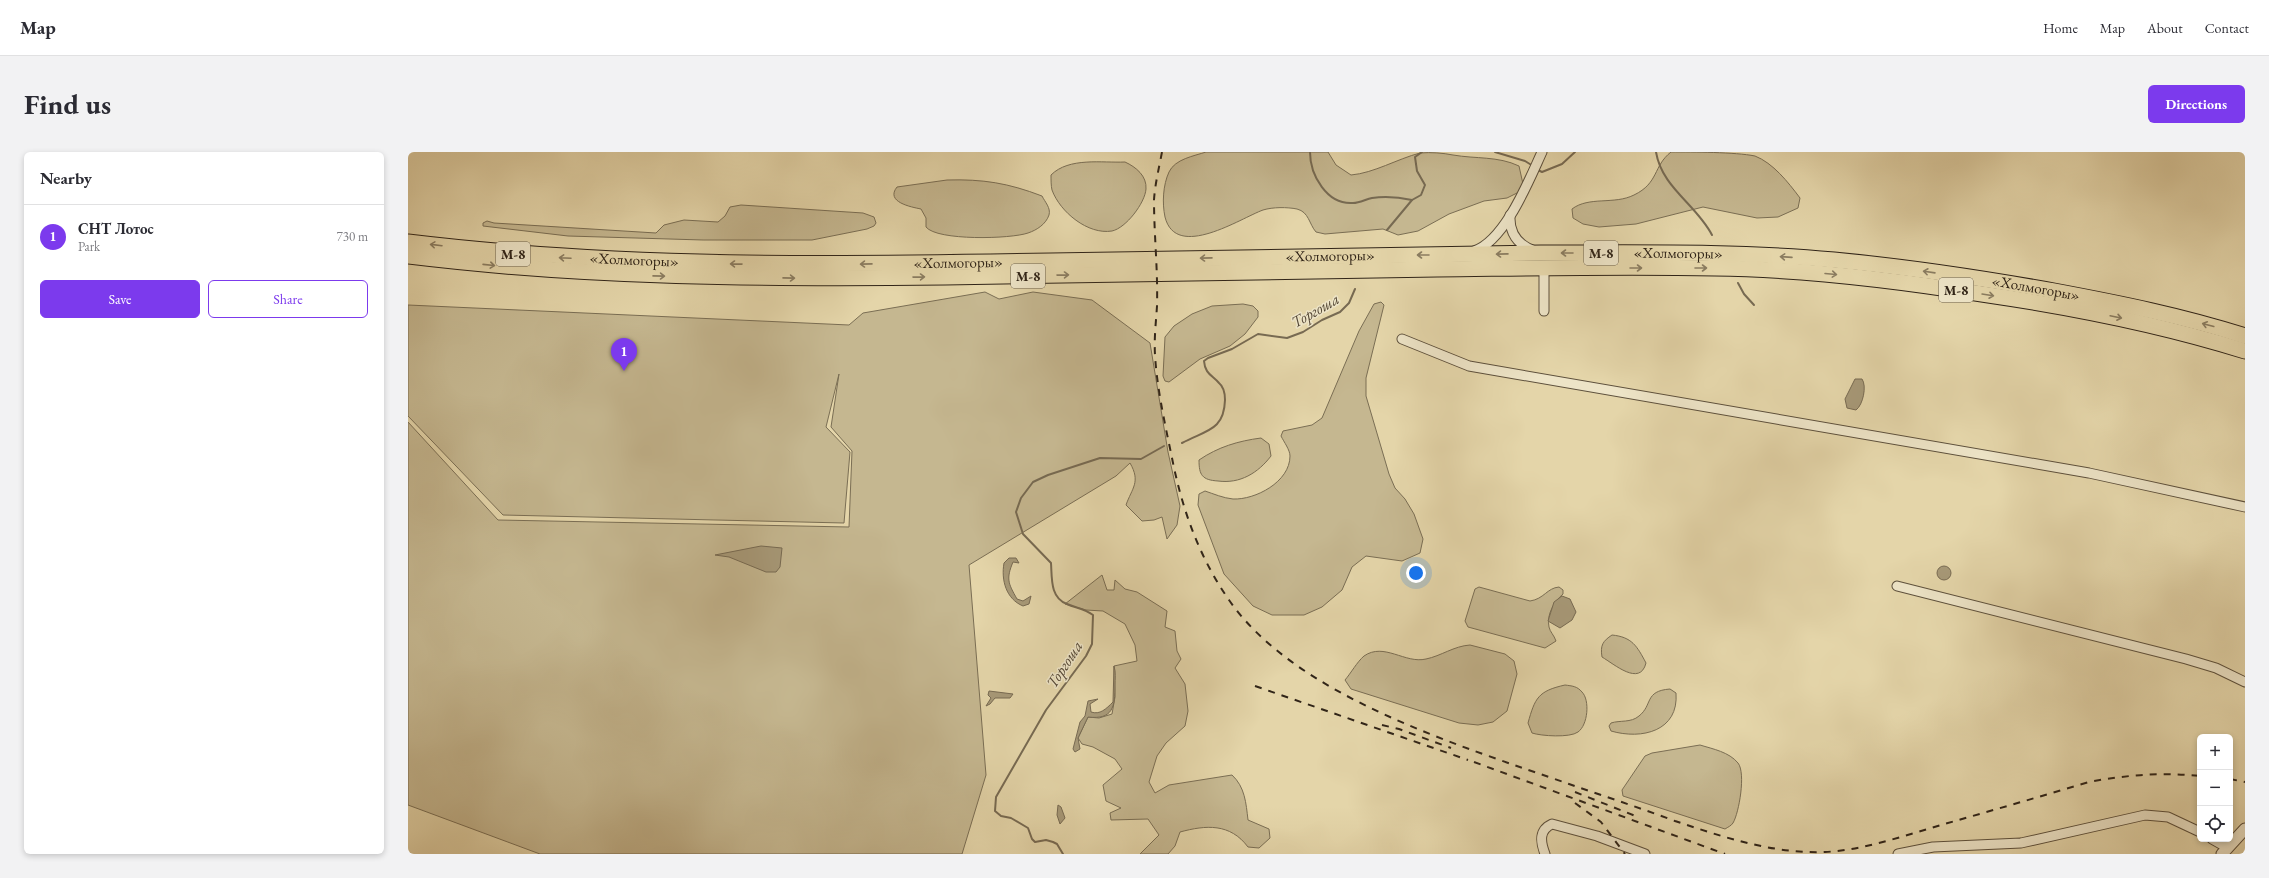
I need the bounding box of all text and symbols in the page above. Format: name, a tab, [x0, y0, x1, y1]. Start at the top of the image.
text: Map	[20, 15, 56, 40]
text: Home	[2043, 19, 2078, 37]
text: Map	[2100, 19, 2125, 37]
text: About	[2147, 19, 2183, 37]
text: Contact	[2205, 19, 2249, 37]
button: Directions	[2148, 85, 2245, 123]
text: Find us	[24, 86, 111, 122]
text: Nearby	[40, 167, 92, 189]
text: СНТ Лотос	[78, 219, 154, 238]
text: 1	[50, 228, 56, 245]
text: 730 m	[337, 228, 368, 245]
text: Park	[78, 238, 100, 255]
road number: М-8	[1584, 241, 1618, 265]
one-way arrow	[430, 242, 443, 249]
road number: М-8	[496, 242, 530, 266]
street label: «Холмогоры»	[1633, 243, 1723, 263]
street label: «Холмогоры»	[1285, 245, 1375, 265]
street label: «Холмогоры»	[589, 248, 679, 271]
one-way arrow	[1561, 249, 1574, 257]
one-way arrow	[1496, 250, 1509, 258]
one-way arrow	[1417, 251, 1430, 258]
street label: «Холмогоры»	[913, 252, 1003, 272]
one-way arrow	[1780, 253, 1793, 260]
one-way arrow	[559, 254, 572, 261]
one-way arrow	[1200, 254, 1213, 262]
one-way arrow	[730, 260, 743, 268]
one-way arrow	[860, 260, 873, 268]
one-way arrow	[482, 261, 495, 269]
road number: М-8	[1011, 264, 1045, 288]
one-way arrow	[1629, 264, 1642, 272]
one-way arrow	[1694, 264, 1707, 272]
one-way arrow	[1923, 268, 1936, 276]
one-way arrow	[1056, 271, 1069, 279]
one-way arrow	[1824, 271, 1837, 278]
street label: «Холмогоры»	[1990, 271, 2082, 305]
one-way arrow	[652, 272, 665, 280]
one-way arrow	[912, 273, 925, 281]
one-way arrow	[782, 274, 795, 282]
road number: М-8	[1939, 278, 1973, 302]
button: Save	[40, 280, 200, 318]
button: Share	[208, 280, 368, 318]
water label: Торгоша	[1287, 288, 1343, 333]
one-way arrow	[1981, 291, 1994, 299]
one-way arrow	[2109, 314, 2122, 322]
one-way arrow	[2201, 321, 2214, 328]
pin: 1	[611, 338, 637, 371]
your location	[1406, 563, 1426, 583]
water label: Торгоша	[1041, 637, 1087, 692]
map controls	[2197, 734, 2233, 842]
button: +	[2197, 734, 2233, 770]
button: −	[2197, 770, 2233, 806]
button: locate	[2197, 806, 2233, 842]

